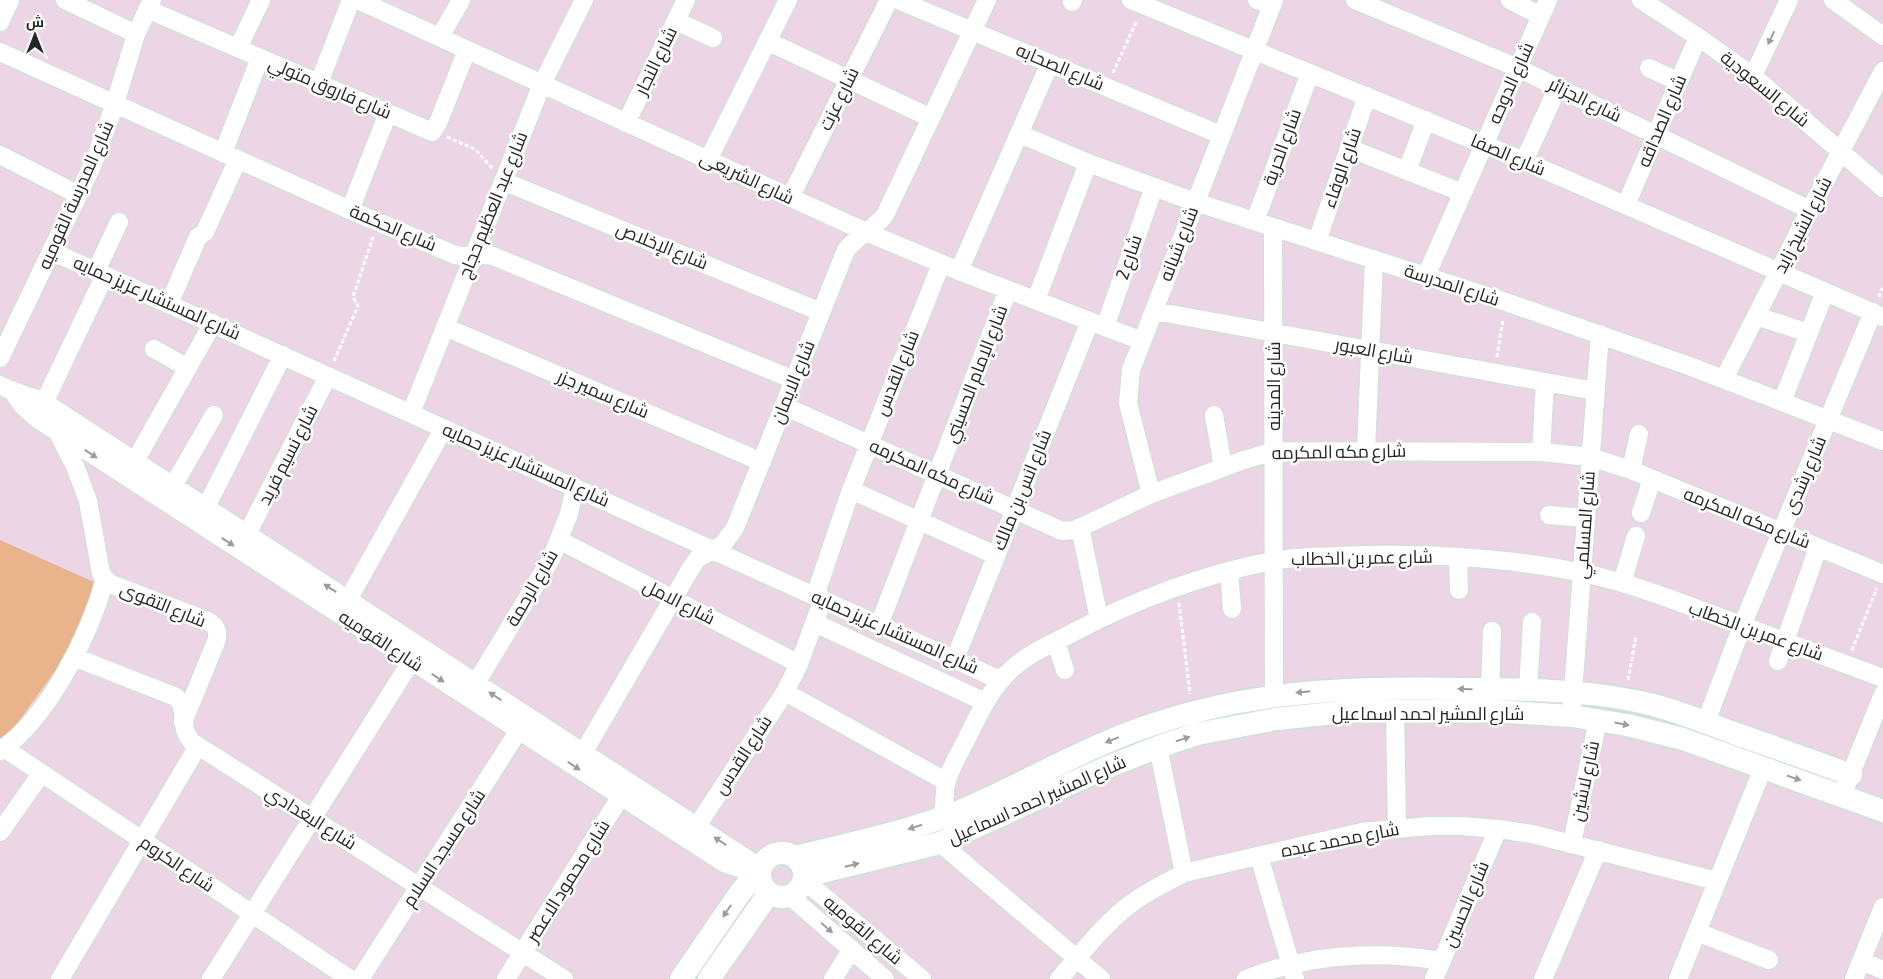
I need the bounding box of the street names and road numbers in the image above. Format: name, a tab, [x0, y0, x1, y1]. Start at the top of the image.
street label: شارع النجار	[630, 23, 683, 100]
street label: شارع الصحابه	[1012, 39, 1107, 96]
street label: شارع الدوحه	[1483, 39, 1540, 128]
street label: شارع السعودية	[1715, 46, 1814, 132]
street label: شارع فاروق متولي	[264, 52, 395, 127]
street label: شارع عزت	[814, 64, 865, 135]
street label: شارع الصداقه	[1633, 71, 1692, 171]
street label: شارع الجزائر	[1544, 72, 1625, 128]
street label: شارع الحرية	[1258, 106, 1307, 189]
street label: شارع المدرسة القوميه	[33, 117, 120, 273]
street label: شارع الوفاء	[1318, 125, 1367, 211]
street label: شارع عبد العظيم حجاج	[454, 128, 533, 282]
street label: شارع الصفا	[1467, 129, 1549, 182]
street label: شارع الشريعى	[696, 147, 798, 210]
street label: شارع الشيخ زايد	[1769, 173, 1838, 278]
street label: شارع الحكمة	[346, 200, 440, 257]
street label: شارع شبانه	[1155, 204, 1204, 285]
street label: شارع الإخلاص	[612, 218, 711, 275]
street label: شارع 2	[1111, 232, 1148, 283]
street label: شارع المستشار عزيز حمايه	[70, 251, 244, 346]
street label: شارع المدرسة	[1401, 259, 1502, 312]
street label: شارع الإمام الحسيني	[940, 302, 1015, 447]
street label: شارع القدس	[870, 327, 925, 419]
street label: شارع العبور	[1332, 333, 1415, 370]
street label: شارع الايمان	[766, 337, 821, 427]
street label: شارع المدينه	[1263, 341, 1286, 431]
street label: شارع سمير جزر	[552, 364, 652, 424]
street label: شارع نسيم فريد	[253, 401, 324, 509]
street label: شارع المستشار عزيز حمايه	[439, 418, 613, 513]
street label: شارع انس بن مالك	[988, 426, 1057, 554]
street label: شارع رشدى	[1779, 433, 1832, 518]
street label: شارع مكه المكرمه	[866, 435, 998, 510]
street label: شارع مكه المكرمه	[1271, 440, 1407, 465]
street label: شارع المسلمي	[1570, 470, 1603, 580]
street label: شارع مكه المكرمه	[1680, 483, 1814, 554]
street label: شارع الرحمة	[501, 546, 564, 631]
street label: شارع عمر بن الخطاب	[1291, 546, 1433, 571]
street label: شارع الامل	[639, 575, 719, 630]
street label: شارع التقوى	[117, 578, 209, 633]
street label: شارع المستشار عزيز حمايه	[808, 585, 982, 680]
street label: شارع عمر بن الخطاب	[1685, 596, 1826, 666]
street label: شارع القوميه	[334, 606, 427, 677]
street label: شارع المشير احمد اسماعيل	[1332, 703, 1524, 726]
street label: شارع القدس	[709, 711, 778, 799]
street label: شارع لاشين	[1566, 739, 1605, 823]
street label: شارع المشير احمد اسماعيل	[944, 751, 1130, 850]
street label: شارع البغدادي	[260, 781, 361, 857]
street label: شارع مسجد السلام	[398, 785, 491, 912]
street label: شارع محمود الاعصر	[521, 816, 615, 948]
street label: شارع محمد عبده	[1279, 818, 1401, 863]
street label: شارع الكروم	[135, 831, 219, 898]
street label: شارع الحسين	[1438, 858, 1495, 951]
street label: شارع القوميه	[818, 891, 907, 970]

